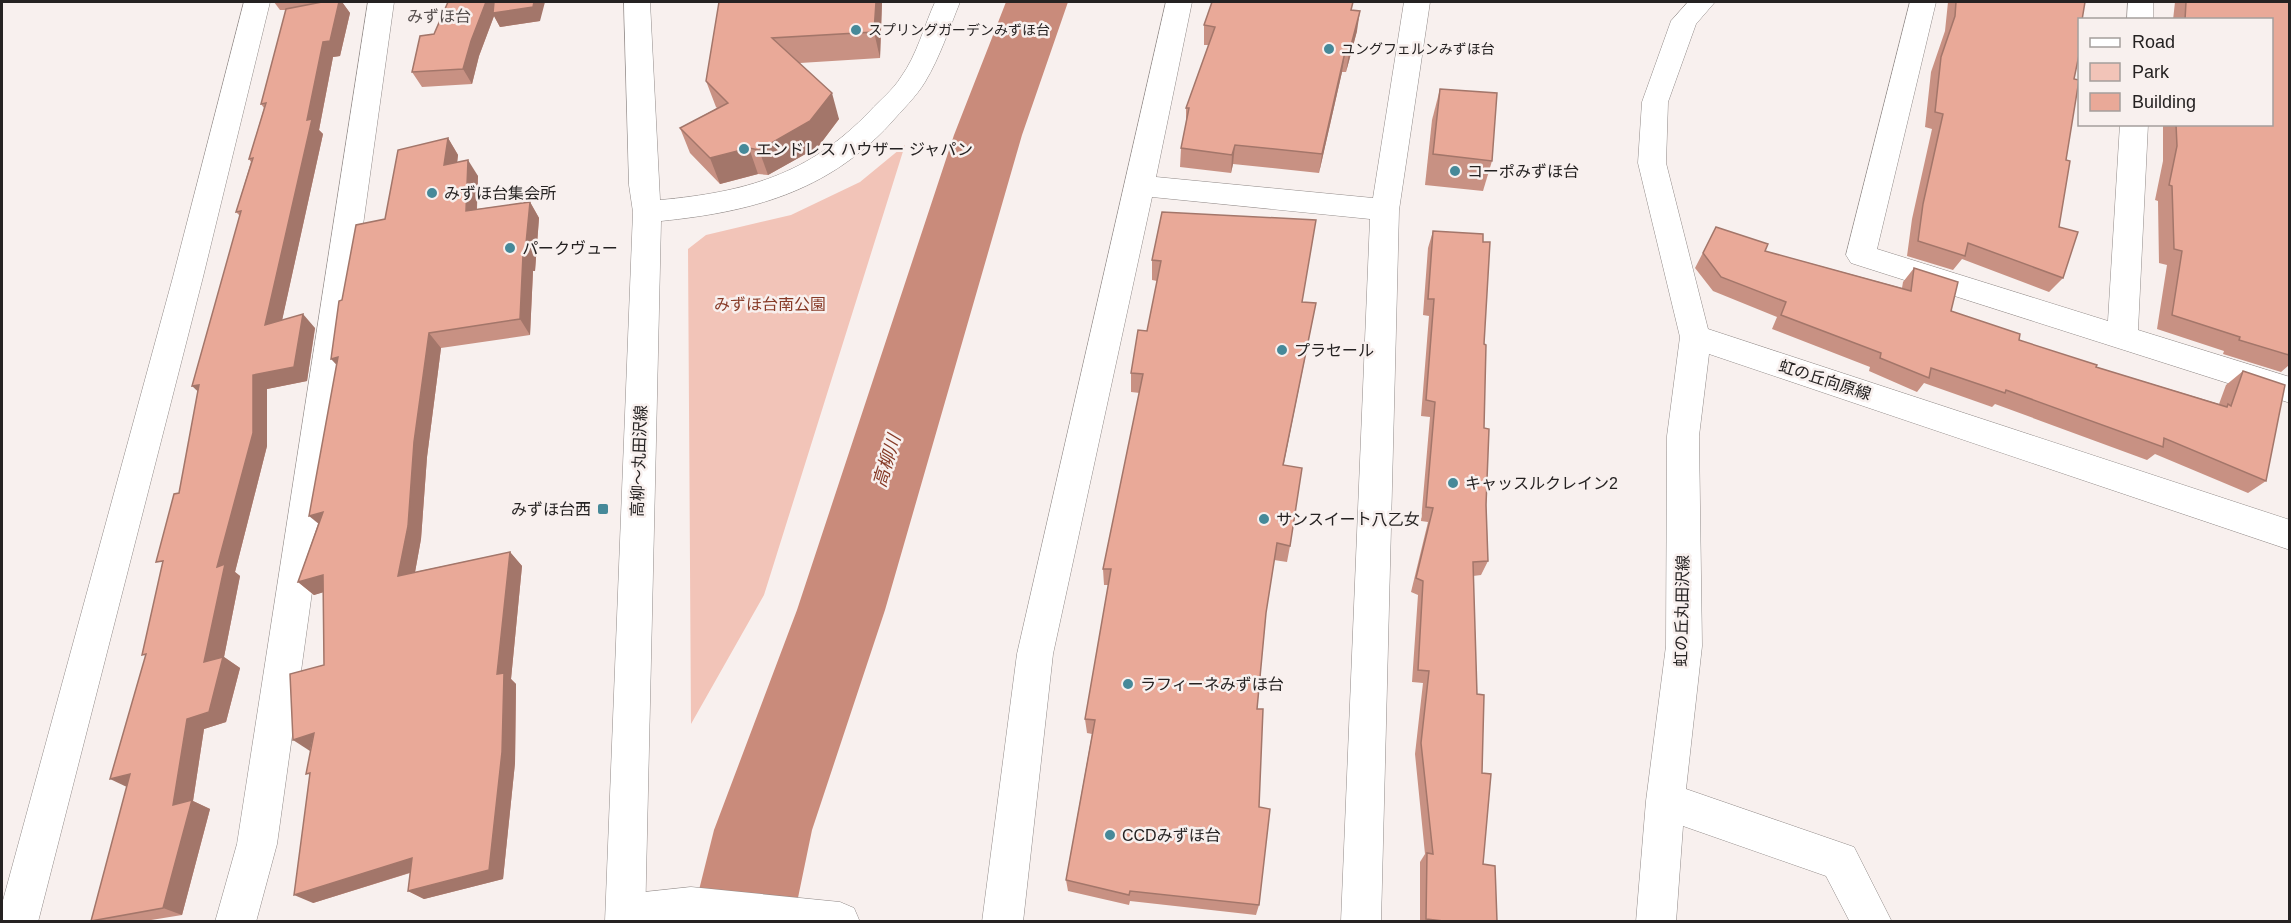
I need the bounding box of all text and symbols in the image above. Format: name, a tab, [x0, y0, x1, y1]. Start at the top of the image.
district label: みずほ台	[407, 8, 471, 25]
legend	[2078, 18, 2273, 126]
place label: スプリングガーデンみずほ台	[868, 22, 1050, 38]
marker: スプリングガーデンみずほ台	[849, 23, 863, 37]
text: Road	[2132, 32, 2175, 52]
place label: ユングフェルンみずほ台	[1341, 41, 1495, 57]
marker: ユングフェルンみずほ台	[1322, 42, 1336, 56]
text: Park	[2132, 62, 2170, 82]
text: Building	[2132, 92, 2196, 112]
place label: エンドレス ハウザー ジャパン	[756, 141, 973, 158]
marker: エンドレス ハウザー ジャパン	[737, 142, 751, 156]
place label: コーポみずほ台	[1467, 163, 1579, 180]
marker: コーポみずほ台	[1448, 164, 1462, 178]
place label: みずほ台集会所	[444, 185, 556, 202]
marker: みずほ台集会所	[425, 186, 439, 200]
place label: パークヴュー	[522, 240, 618, 257]
marker: パークヴュー	[503, 241, 517, 255]
park label: みずほ台南公園	[714, 296, 826, 313]
place label: プラセール	[1294, 342, 1374, 359]
marker: プラセール	[1275, 343, 1289, 357]
street label: 虹の丘向原線	[1777, 357, 1873, 403]
street label: 高柳～丸田沢線	[629, 405, 649, 517]
water label: 高柳川	[870, 430, 905, 490]
place label: キャッスルクレイン2	[1465, 475, 1618, 492]
marker: キャッスルクレイン2	[1446, 476, 1460, 490]
place label: みずほ台西	[511, 501, 591, 518]
marker: みずほ台西	[596, 502, 610, 516]
place label: サンスイート八乙女	[1276, 511, 1420, 528]
marker: サンスイート八乙女	[1257, 512, 1271, 526]
street label: 虹の丘丸田沢線	[1673, 555, 1691, 667]
place label: ラフィーネみずほ台	[1140, 676, 1284, 693]
marker: ラフィーネみずほ台	[1121, 677, 1135, 691]
place label: CCDみずほ台	[1122, 827, 1221, 844]
marker: CCDみずほ台	[1103, 828, 1117, 842]

